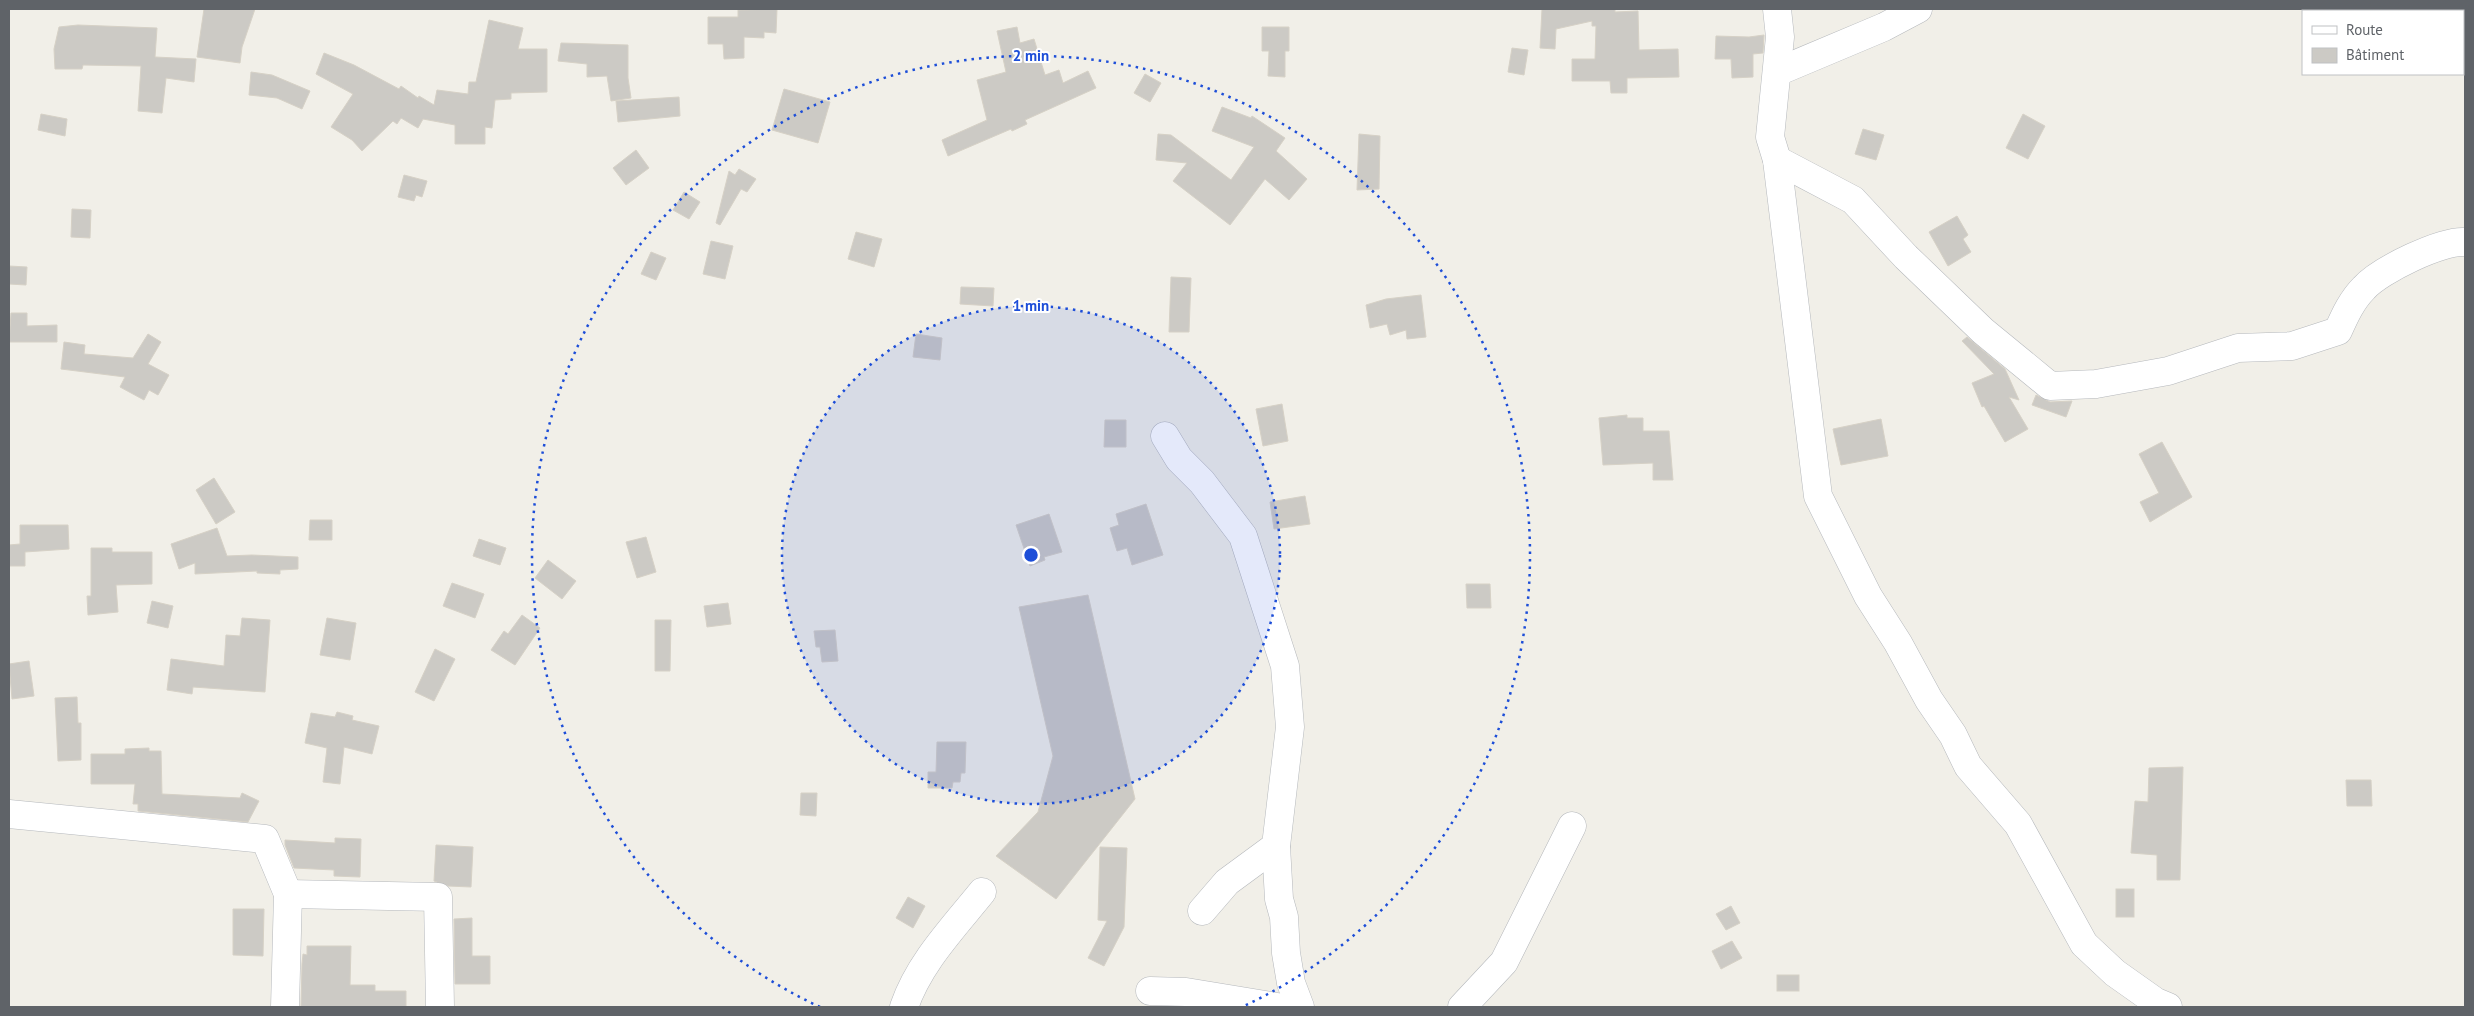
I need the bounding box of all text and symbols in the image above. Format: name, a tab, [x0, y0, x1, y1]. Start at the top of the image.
legend	[2302, 10, 2464, 75]
text: Route	[2346, 20, 2383, 39]
text: Bâtiment	[2346, 45, 2404, 64]
text: 2 min	[1013, 46, 1049, 65]
text: 1 min	[1013, 296, 1049, 315]
centre of rings	[1022, 546, 1040, 564]

